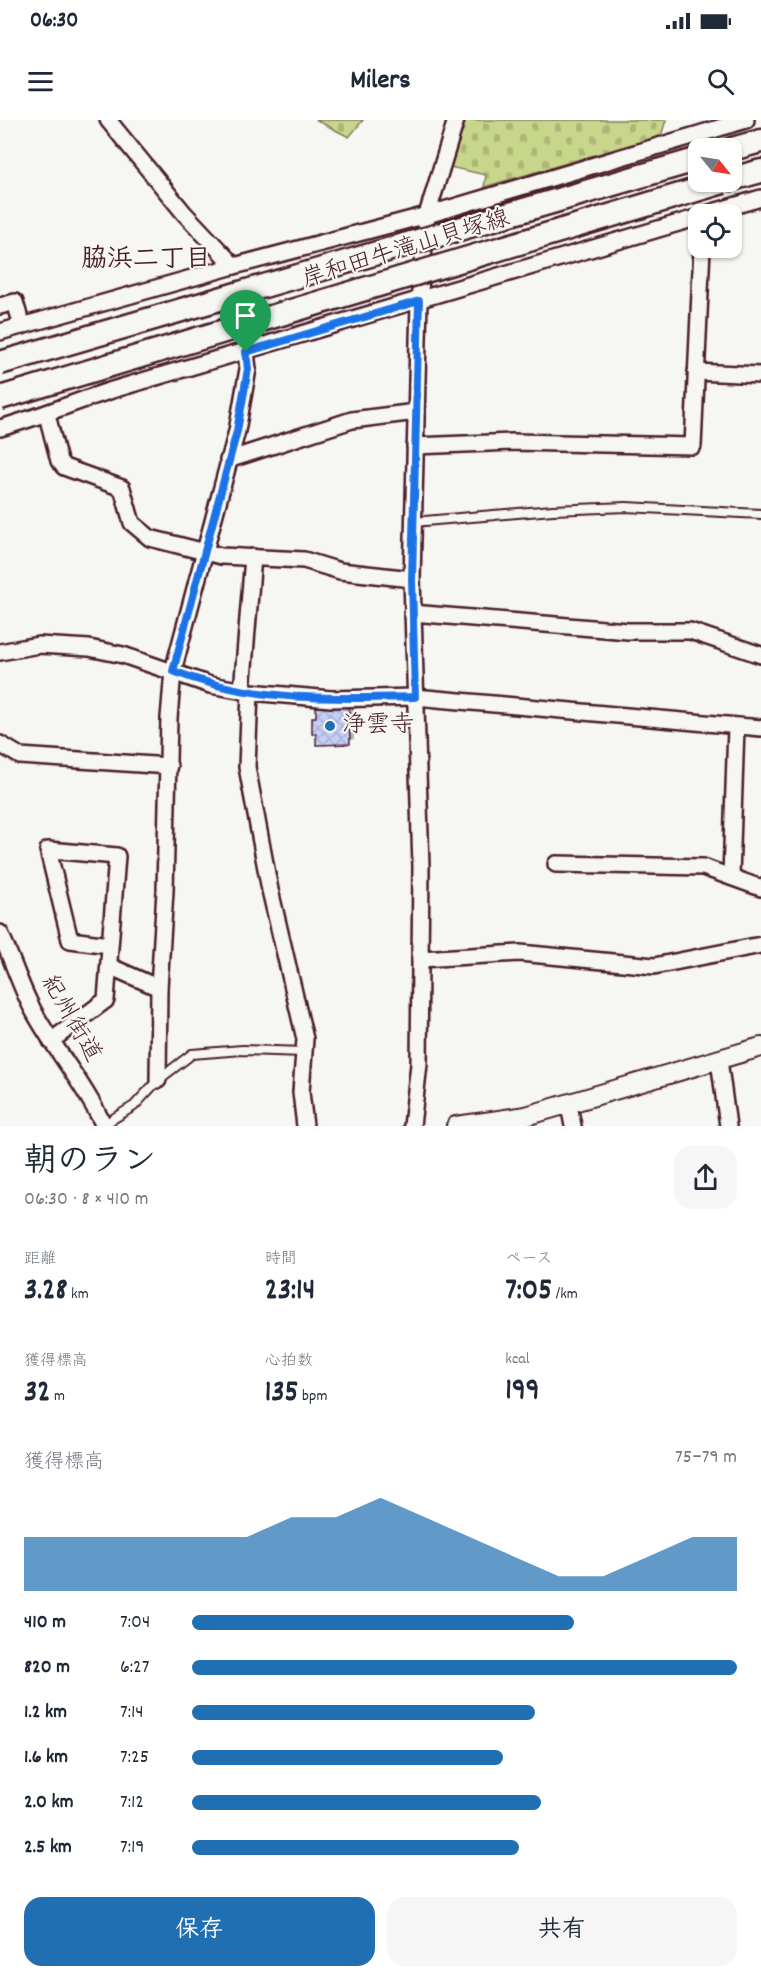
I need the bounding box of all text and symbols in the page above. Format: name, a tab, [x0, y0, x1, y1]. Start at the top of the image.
text: 06:30	[30, 6, 78, 37]
text: Milers	[350, 62, 411, 101]
icon: menu	[24, 65, 57, 98]
icon: search	[704, 65, 737, 98]
north arrow	[688, 138, 742, 192]
map controls	[688, 138, 742, 258]
street label: 岸和田牛滝山貝塚線	[298, 202, 514, 298]
button: locate	[688, 204, 742, 258]
district label: 脇浜二丁目	[81, 242, 211, 279]
pin	[220, 290, 271, 352]
icon: arrive	[229, 299, 262, 332]
place label: 浄雲寺	[342, 709, 414, 743]
marker: 浄雲寺	[323, 719, 337, 733]
street label: 紀州街道	[31, 969, 109, 1069]
text: 朝のラン	[24, 1140, 156, 1187]
button: share	[674, 1146, 737, 1209]
text: 06:30 · 8 × 410 m	[24, 1186, 148, 1214]
text: 距離	[24, 1248, 56, 1271]
text: 時間	[265, 1248, 297, 1271]
text: ペース	[505, 1248, 552, 1271]
text: 3.28	[24, 1271, 67, 1314]
text: 23:14	[265, 1271, 315, 1314]
text: 7:05	[505, 1271, 552, 1314]
text: km	[67, 1283, 89, 1306]
text: /km	[552, 1283, 578, 1306]
text: kcal	[505, 1348, 530, 1371]
text: 獲得標高	[24, 1350, 88, 1373]
text: 心拍数	[265, 1350, 313, 1373]
text: 199	[505, 1371, 539, 1414]
text: 32	[24, 1373, 50, 1416]
text: 135	[265, 1373, 298, 1416]
text: m	[50, 1385, 65, 1408]
text: bpm	[298, 1385, 327, 1408]
text: 75–79 m	[675, 1444, 737, 1472]
text: 獲得標高	[24, 1449, 104, 1477]
text: 410 m	[24, 1609, 66, 1637]
text: 7:04	[120, 1609, 150, 1637]
text: 820 m	[24, 1654, 70, 1682]
text: 6:27	[120, 1654, 150, 1682]
text: 1.2 km	[24, 1699, 67, 1727]
text: 7:14	[120, 1699, 144, 1727]
text: 1.6 km	[24, 1744, 68, 1772]
text: 7:25	[120, 1744, 149, 1772]
text: 2.0 km	[24, 1789, 73, 1817]
text: 7:12	[120, 1789, 144, 1817]
text: 2.5 km	[24, 1834, 72, 1862]
text: 7:19	[120, 1834, 145, 1862]
button: 保存	[24, 1897, 375, 1966]
button: 共有	[387, 1897, 737, 1966]

